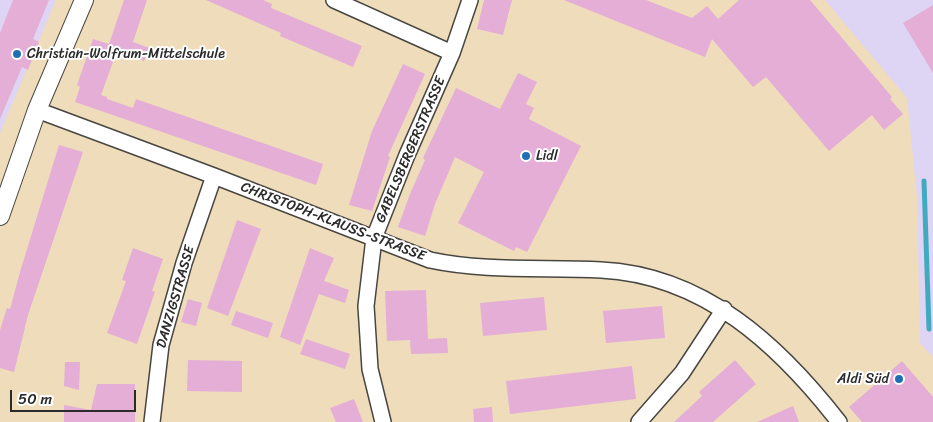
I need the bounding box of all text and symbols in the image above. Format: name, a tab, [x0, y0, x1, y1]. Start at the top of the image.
place label: Christian-Wolfrum-Mittelschule	[27, 46, 225, 62]
marker: Christian-Wolfrum-Mittelschule	[11, 48, 23, 60]
street label: GABELSBERGERSTRASSE	[373, 75, 449, 225]
place label: Lidl	[536, 148, 558, 164]
marker: Lidl	[520, 150, 532, 162]
street label: CHRISTOPH-KLAUSS-STRASSE	[238, 179, 428, 265]
street label: DANZIGSTRASSE	[153, 244, 199, 350]
place label: Aldi Süd	[837, 371, 889, 387]
marker: Aldi Süd	[893, 373, 905, 385]
scale bar	[12, 380, 139, 412]
text: 50 m	[18, 386, 52, 412]

